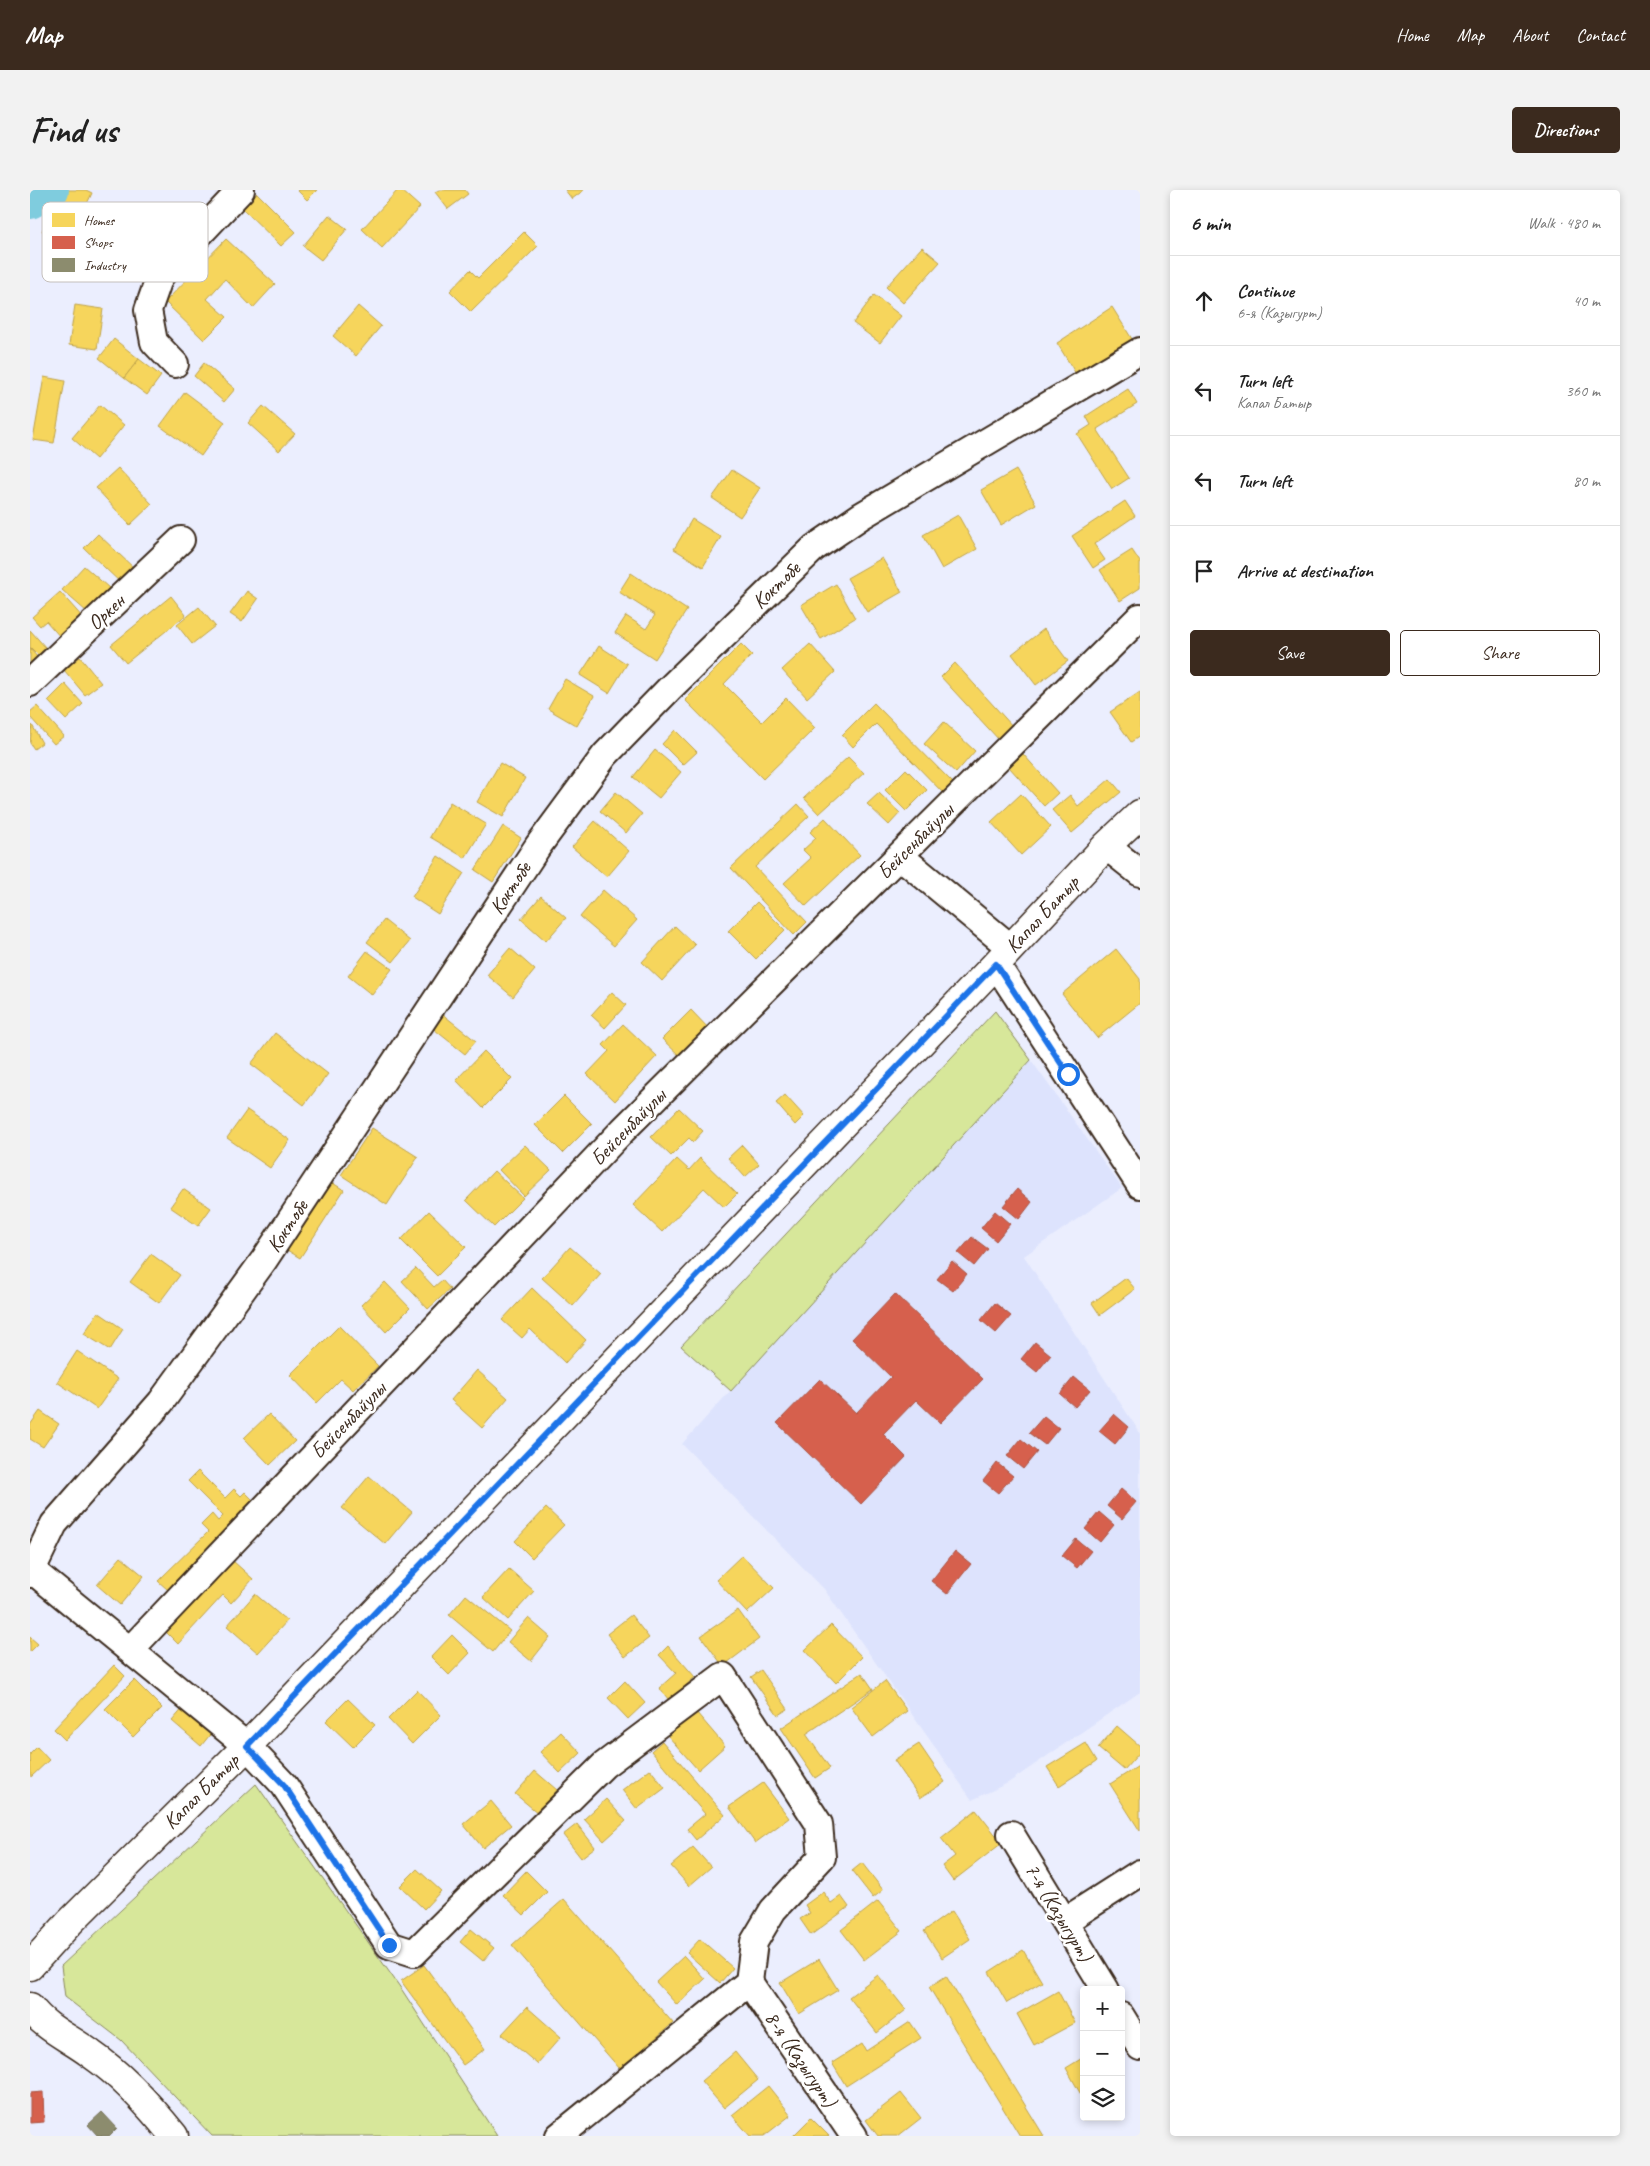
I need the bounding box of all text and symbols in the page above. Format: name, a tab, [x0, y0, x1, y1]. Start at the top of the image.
text: Map	[25, 20, 62, 50]
text: Home	[1396, 24, 1429, 46]
text: Map	[1457, 24, 1484, 46]
text: About	[1512, 24, 1548, 46]
text: Contact	[1576, 24, 1625, 46]
button: Directions	[1512, 107, 1620, 153]
text: Find us	[30, 108, 117, 153]
legend	[42, 202, 208, 282]
text: 6 min	[1190, 210, 1231, 236]
text: Homes	[84, 212, 115, 229]
text: Walk · 480 m	[1528, 213, 1600, 233]
text: Shops	[84, 234, 114, 251]
text: Industry	[84, 257, 127, 274]
text: Continue	[1237, 279, 1294, 303]
icon: ahead	[1190, 287, 1218, 315]
text: 40 m	[1573, 291, 1600, 311]
text: 6-я (Казыгурт)	[1237, 303, 1321, 323]
text: Turn left	[1237, 369, 1292, 393]
icon: left	[1190, 377, 1218, 405]
text: 360 m	[1566, 381, 1600, 401]
text: Капал Батыр	[1237, 393, 1311, 413]
icon: left	[1190, 467, 1218, 495]
text: Turn left	[1237, 469, 1292, 493]
text: 80 m	[1573, 471, 1600, 491]
street label: Коктобе	[746, 555, 806, 614]
icon: arrive	[1190, 557, 1218, 585]
text: Arrive at destination	[1237, 559, 1373, 583]
street label: Оркен	[82, 587, 131, 636]
button: Save	[1190, 630, 1390, 676]
button: Share	[1400, 630, 1600, 676]
street label: Бейсенбайулы	[871, 796, 960, 885]
street label: Коктобе	[484, 856, 537, 919]
street label: Капал Батыр	[999, 869, 1085, 958]
route start	[1057, 1063, 1080, 1086]
street label: Бейсенбайулы	[585, 1081, 673, 1171]
street label: Коктобе	[261, 1194, 314, 1257]
street label: Бейсенбайулы	[305, 1374, 393, 1464]
street label: Капал Батыр	[157, 1747, 245, 1835]
street label: 7-я (Казыгурт)	[1018, 1858, 1099, 1968]
route end	[378, 1934, 401, 1957]
map controls	[1080, 1986, 1125, 2121]
button: +	[1080, 1986, 1125, 2031]
street label: 8-я (Казыгурт)	[758, 2006, 843, 2114]
button: −	[1080, 2031, 1125, 2076]
button: layers	[1080, 2076, 1125, 2121]

